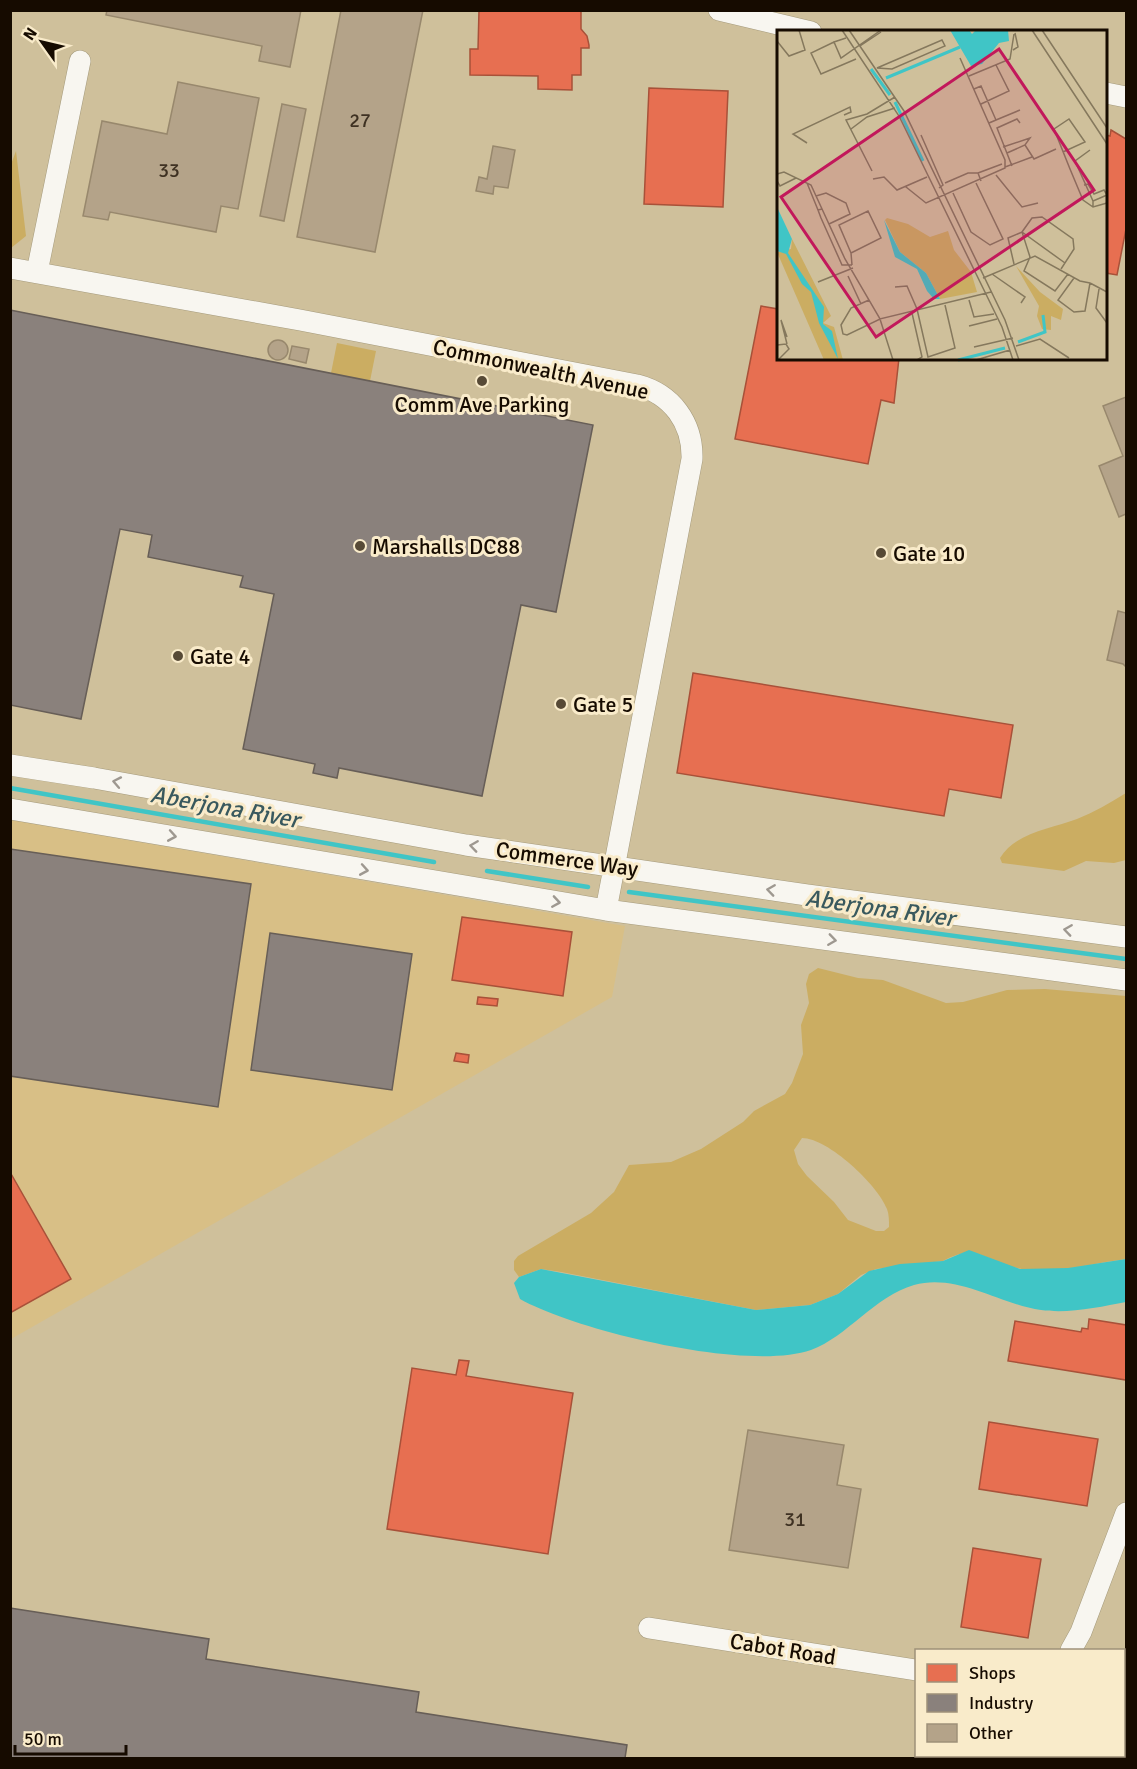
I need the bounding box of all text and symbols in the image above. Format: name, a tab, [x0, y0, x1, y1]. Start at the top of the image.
north arrow	[12, 12, 72, 72]
text: N	[19, 24, 42, 44]
inset map	[777, 30, 1107, 360]
house number: 27	[349, 108, 371, 133]
house number: 33	[158, 158, 180, 183]
street label: Commonwealth Avenue	[431, 333, 651, 405]
marker: Comm Ave Parking	[475, 374, 489, 388]
place label: Comm Ave Parking	[395, 391, 569, 418]
place label: Marshalls DC88	[372, 533, 520, 560]
marker: Marshalls DC88	[353, 539, 367, 553]
place label: Gate 10	[893, 540, 965, 567]
marker: Gate 10	[874, 546, 888, 560]
place label: Gate 4	[190, 643, 250, 670]
marker: Gate 4	[171, 649, 185, 663]
place label: Gate 5	[573, 691, 633, 718]
marker: Gate 5	[554, 697, 568, 711]
one-way arrow	[112, 776, 122, 789]
water label: Aberjona River	[148, 779, 305, 835]
one-way arrow	[166, 829, 176, 842]
street label: Commerce Way	[494, 836, 641, 882]
one-way arrow	[470, 840, 479, 852]
one-way arrow	[359, 863, 368, 875]
water label: Aberjona River	[803, 883, 960, 934]
one-way arrow	[767, 884, 776, 896]
one-way arrow	[551, 895, 561, 908]
one-way arrow	[1064, 924, 1073, 936]
one-way arrow	[828, 934, 837, 946]
house number: 31	[784, 1507, 806, 1532]
street label: Cabot Road	[728, 1627, 838, 1671]
legend	[915, 1649, 1125, 1757]
text: Shops	[969, 1662, 1016, 1684]
text: Industry	[969, 1692, 1034, 1714]
scale bar	[15, 1718, 126, 1756]
text: Other	[969, 1722, 1013, 1744]
text: 50 m	[24, 1728, 62, 1750]

